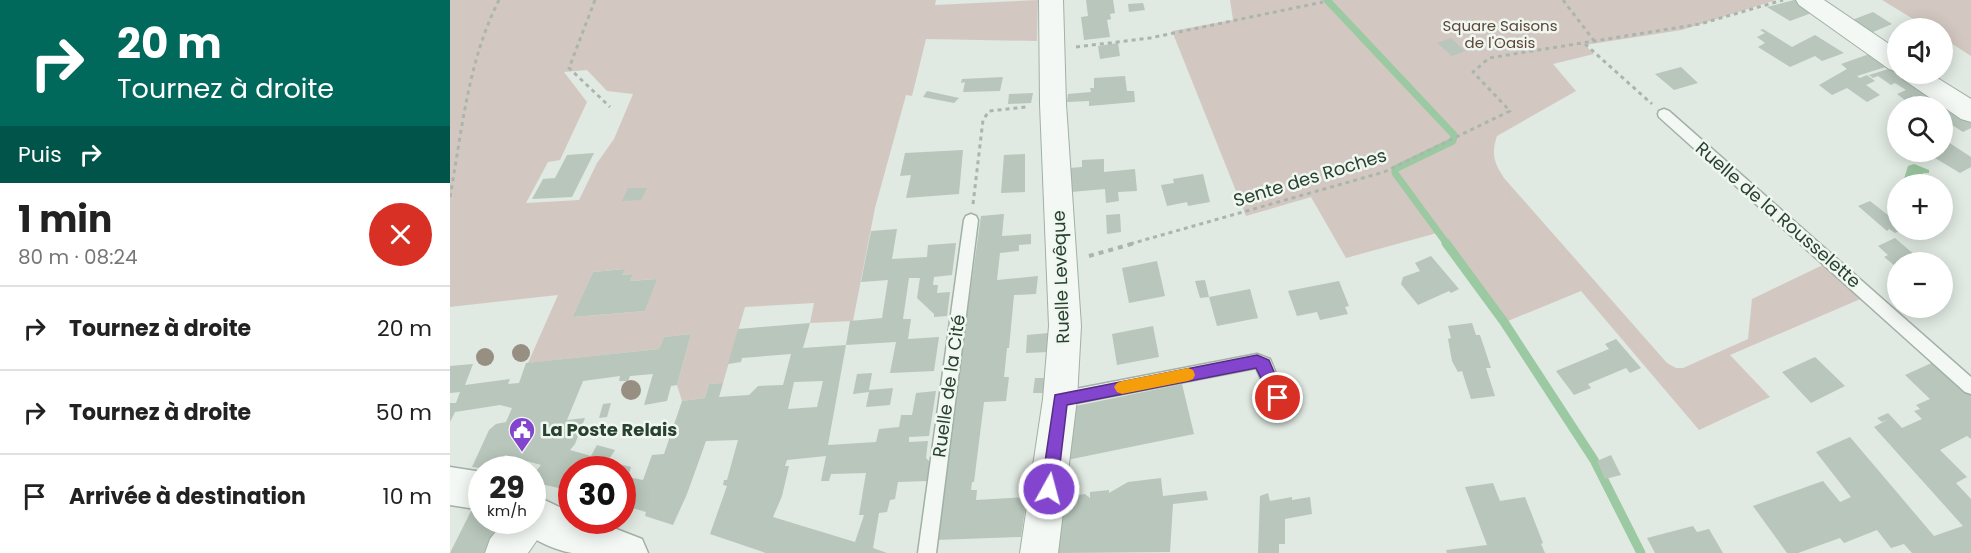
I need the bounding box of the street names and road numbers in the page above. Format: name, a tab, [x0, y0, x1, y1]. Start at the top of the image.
street label: Ruelle de la Rousselette	[1690, 136, 1866, 294]
street label: Sente des Roches	[1230, 142, 1389, 213]
street label: Ruelle Levêque	[1046, 210, 1075, 344]
street label: Ruelle de la Cité	[926, 313, 971, 459]

